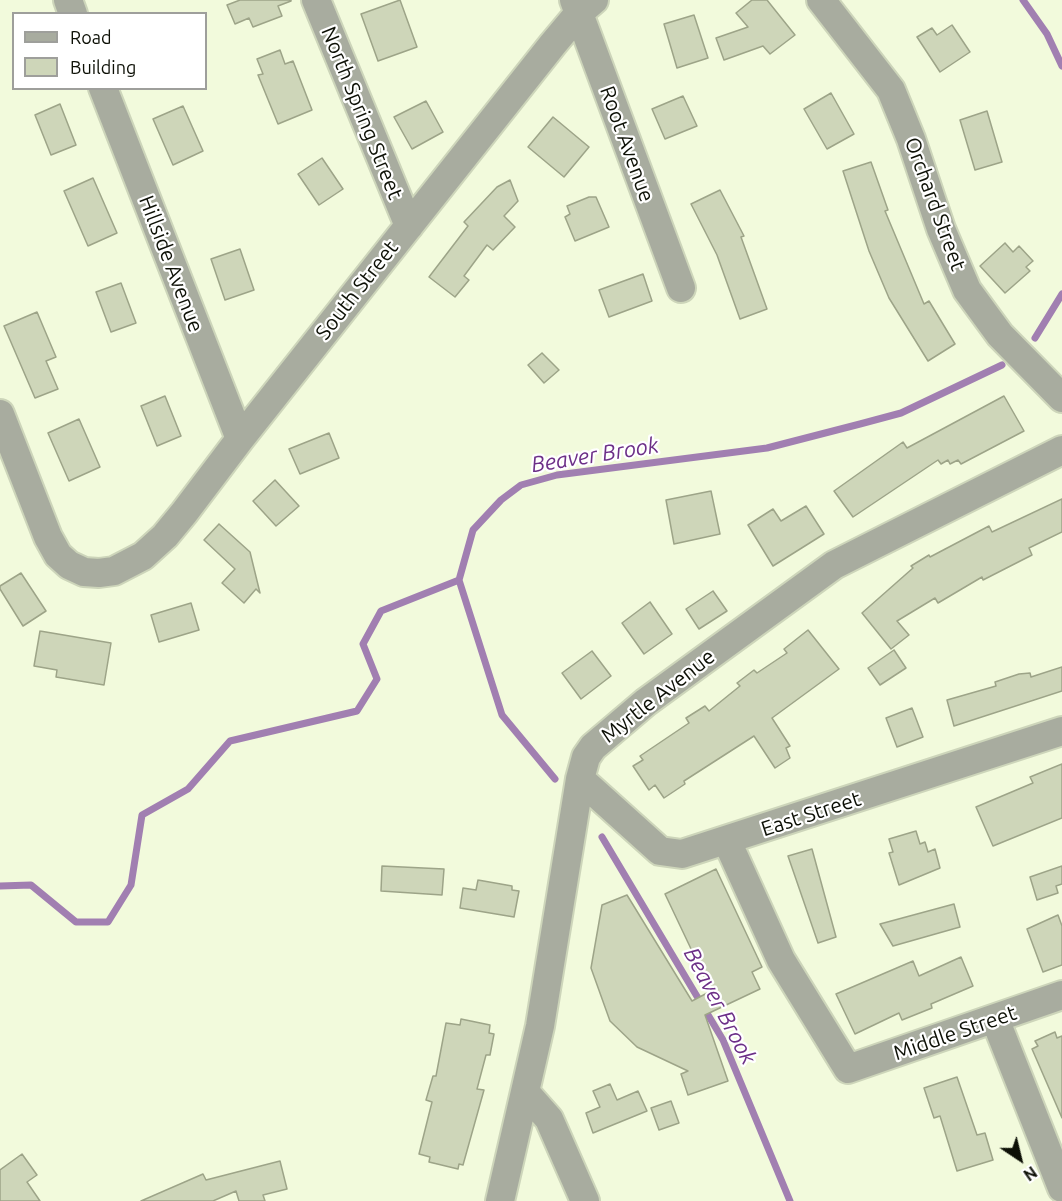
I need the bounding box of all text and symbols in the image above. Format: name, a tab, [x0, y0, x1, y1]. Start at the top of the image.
legend	[12, 12, 207, 90]
street label: North Spring Street	[316, 23, 408, 203]
text: Road	[70, 27, 112, 47]
text: Building	[70, 57, 136, 77]
street label: Root Avenue	[594, 83, 660, 205]
street label: Orchard Street	[899, 134, 971, 274]
street label: Hillside Avenue	[133, 192, 209, 336]
street label: South Street	[310, 235, 404, 345]
water label: Beaver Brook	[529, 432, 661, 478]
street label: Myrtle Avenue	[596, 644, 720, 748]
street label: East Street	[758, 786, 864, 842]
water label: Beaver Brook	[678, 943, 762, 1069]
street label: Middle Street	[890, 1000, 1020, 1066]
north arrow	[990, 1129, 1050, 1189]
text: N	[1020, 1163, 1040, 1185]

